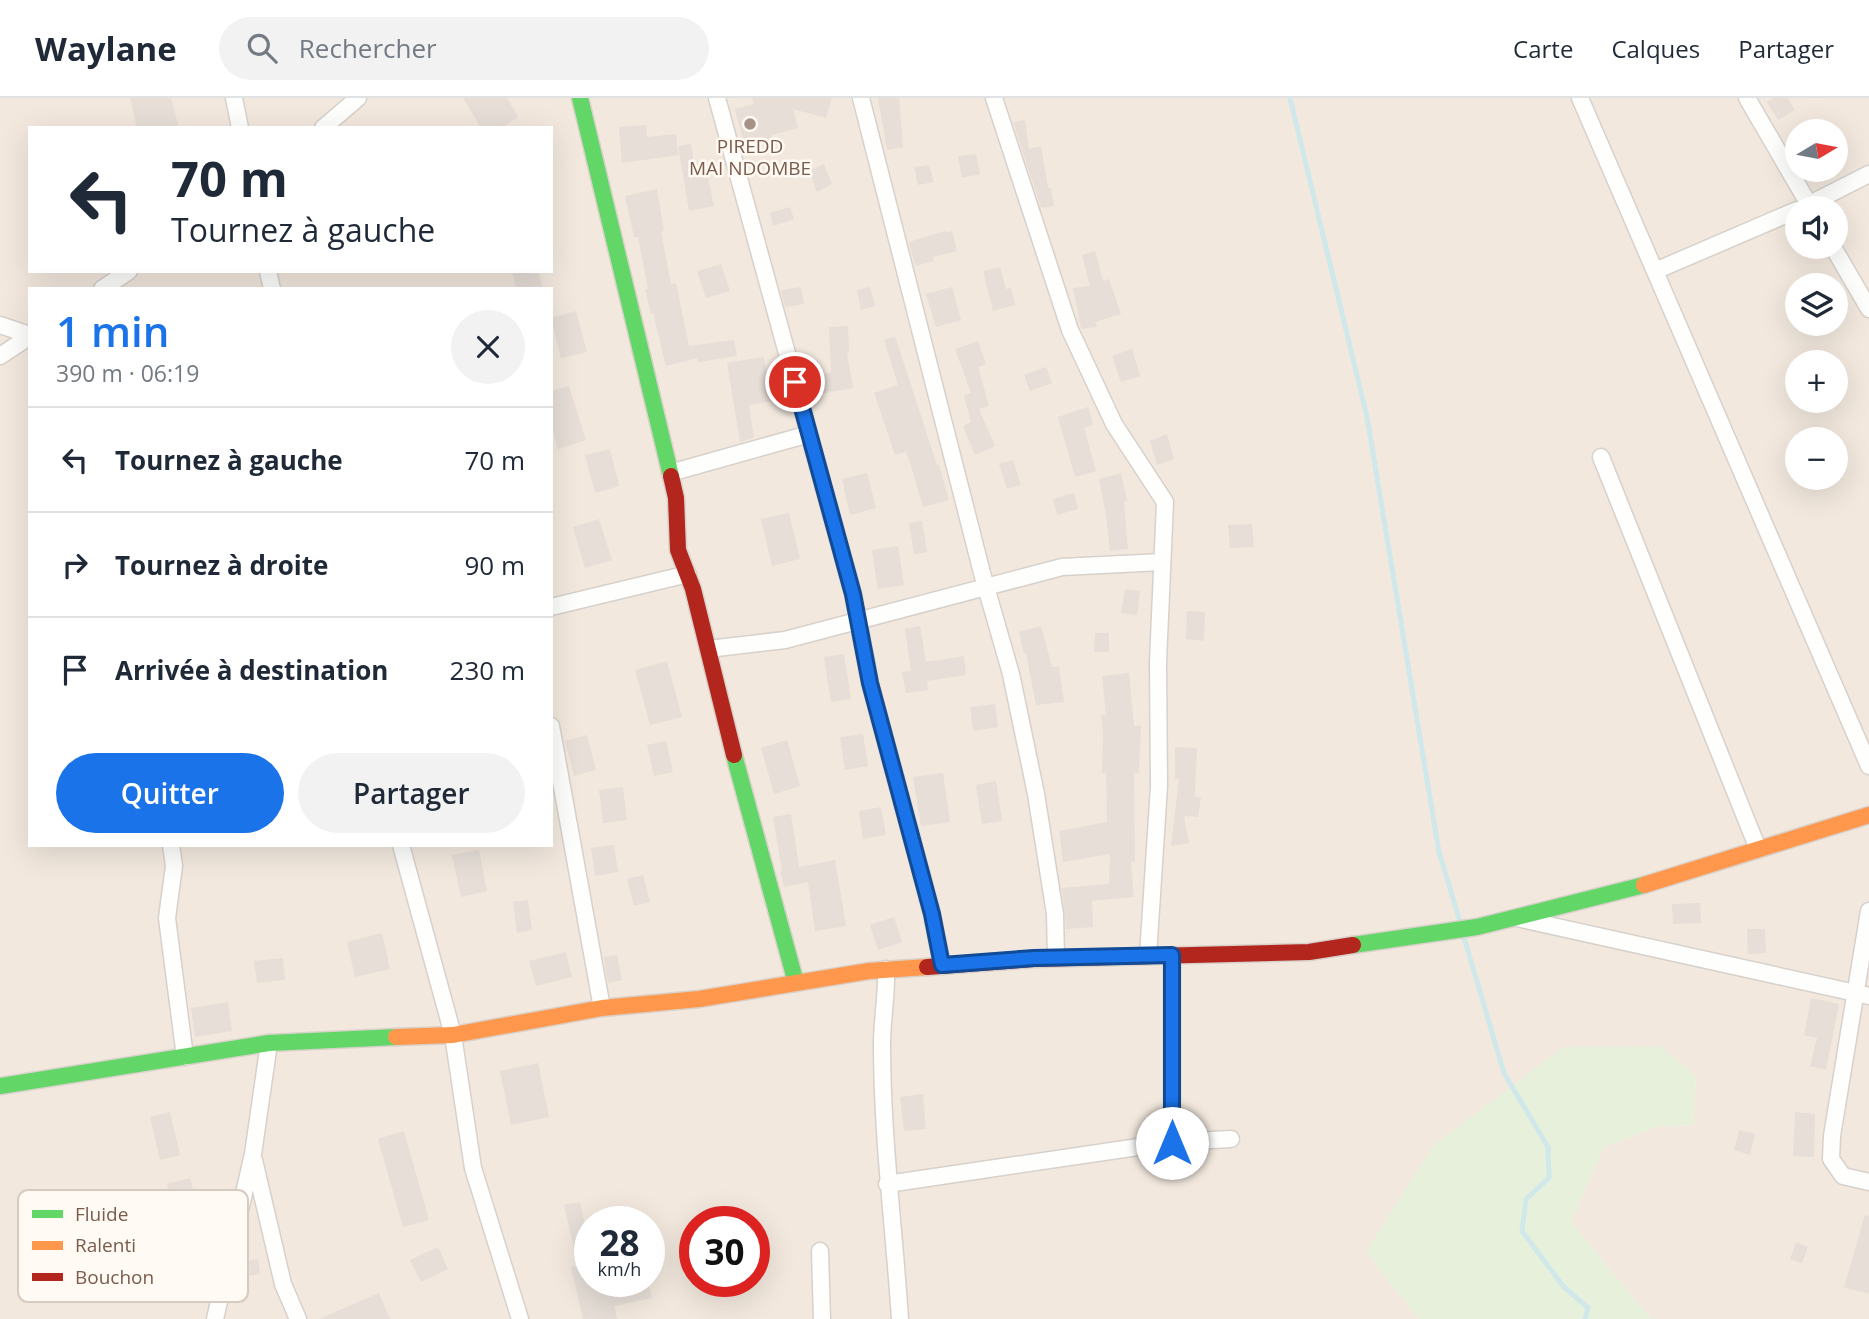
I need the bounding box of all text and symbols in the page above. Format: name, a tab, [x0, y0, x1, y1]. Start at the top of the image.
search box	[219, 17, 709, 80]
text: Waylane	[35, 26, 177, 71]
icon: search	[243, 29, 281, 67]
text: Rechercher	[299, 30, 437, 66]
text: Carte	[1513, 32, 1573, 65]
text: Calques	[1611, 32, 1700, 65]
text: Partager	[1738, 32, 1834, 65]
marker: PIREDD MAI NDOMBE	[742, 116, 758, 132]
north arrow	[1785, 119, 1848, 182]
map controls	[1785, 119, 1848, 490]
place label: PIREDD MAI NDOMBE	[689, 133, 811, 181]
text: 70 m	[171, 145, 288, 211]
icon: left	[56, 154, 147, 245]
button: sound	[1785, 196, 1848, 259]
text: Tournez à gauche	[171, 208, 435, 251]
button: layers	[1785, 273, 1848, 336]
text: 1 min	[56, 302, 169, 359]
button: close	[451, 310, 525, 384]
button: +	[1785, 350, 1848, 413]
pin	[765, 352, 825, 412]
text: 390 m · 06:19	[56, 357, 199, 389]
icon: arrive	[776, 363, 814, 401]
button: −	[1785, 427, 1848, 490]
icon: left	[56, 441, 94, 479]
text: Tournez à gauche	[115, 442, 343, 478]
text: 70 m	[464, 442, 525, 478]
icon: right	[56, 546, 94, 584]
text: Tournez à droite	[115, 547, 328, 583]
text: 90 m	[464, 547, 525, 583]
icon: arrive	[56, 651, 94, 689]
text: Arrivée à destination	[115, 652, 388, 688]
text: 230 m	[450, 652, 525, 688]
button: Quitter	[56, 753, 284, 833]
button: Partager	[298, 753, 525, 833]
position arrow	[1135, 1106, 1209, 1180]
legend	[18, 1190, 248, 1302]
text: Fluide	[75, 1201, 128, 1227]
speed limit sign: 30	[679, 1206, 770, 1297]
text: 28	[599, 1219, 640, 1266]
text: Ralenti	[75, 1232, 136, 1258]
text: km/h	[598, 1257, 641, 1281]
text: Bouchon	[75, 1264, 154, 1290]

